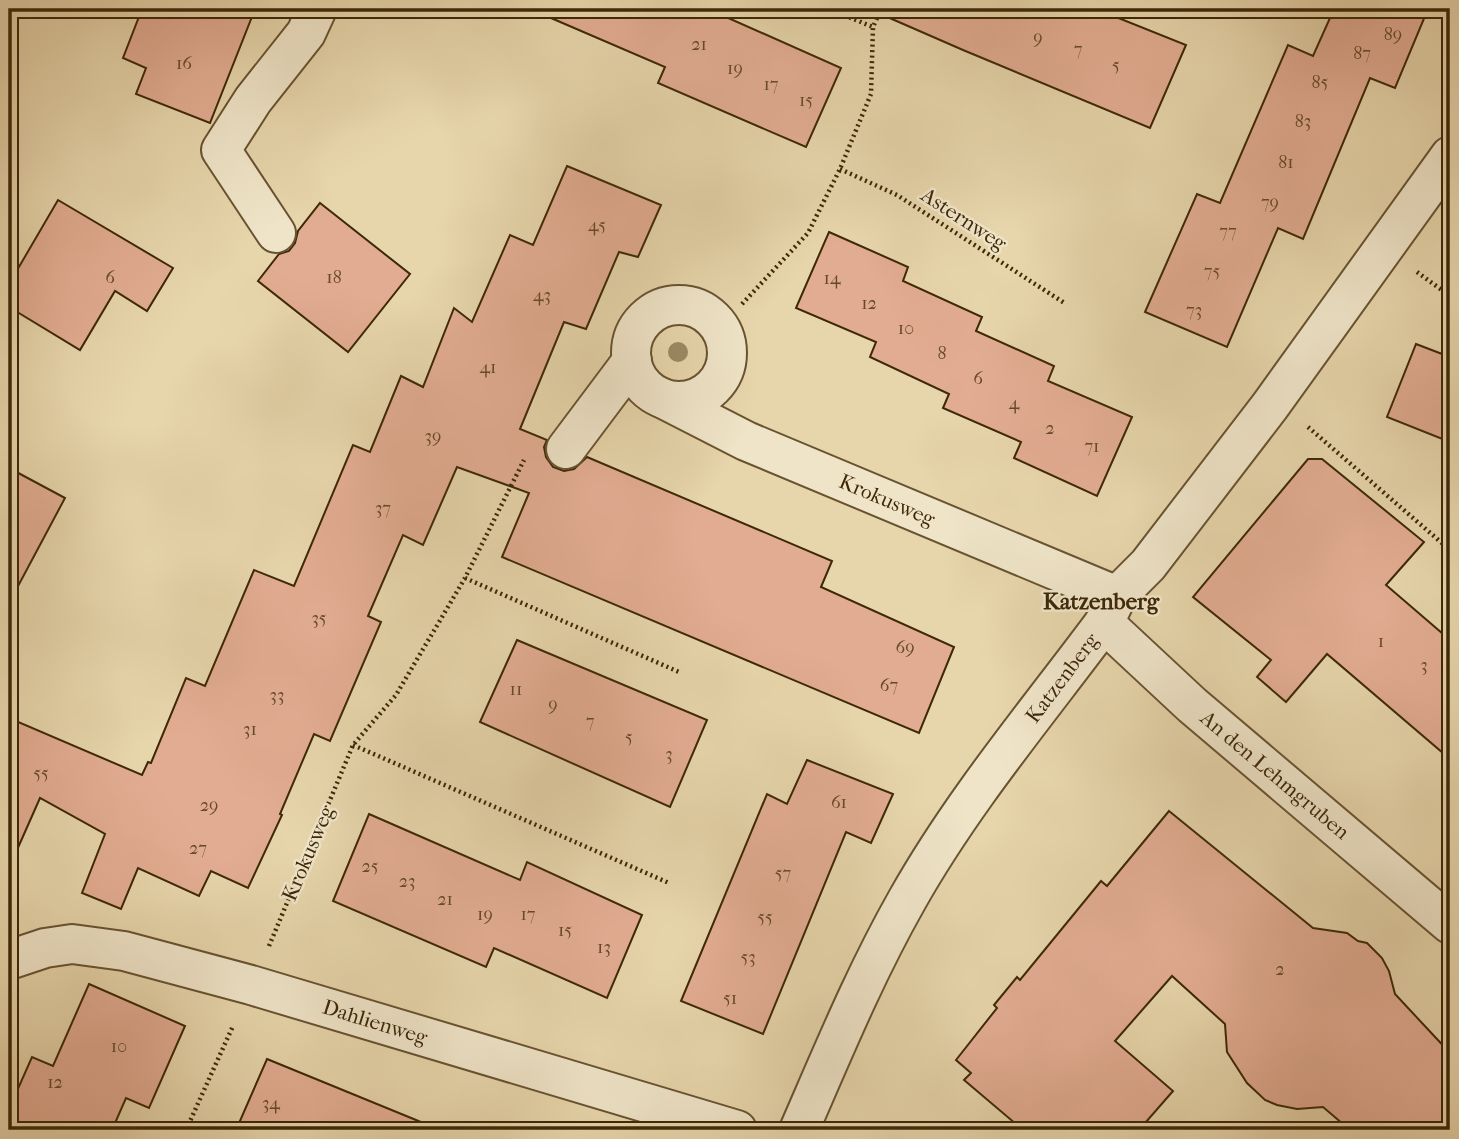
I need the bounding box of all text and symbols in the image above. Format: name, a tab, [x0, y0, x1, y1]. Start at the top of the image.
house number: 89	[1384, 24, 1402, 45]
house number: 9	[1033, 27, 1043, 48]
house number: 21	[691, 34, 707, 55]
house number: 7	[1074, 39, 1083, 60]
house number: 87	[1353, 43, 1371, 64]
house number: 16	[176, 53, 192, 74]
house number: 5	[1112, 55, 1120, 76]
house number: 19	[727, 58, 743, 79]
house number: 85	[1312, 72, 1329, 93]
house number: 17	[763, 74, 779, 95]
house number: 15	[799, 90, 813, 111]
house number: 83	[1295, 111, 1311, 132]
house number: 81	[1278, 152, 1294, 173]
street label: Asternweg	[916, 182, 1012, 256]
house number: 79	[1261, 192, 1279, 213]
house number: 45	[588, 215, 606, 236]
house number: 77	[1219, 221, 1237, 242]
house number: 75	[1204, 261, 1220, 282]
house number: 6	[105, 267, 115, 288]
house number: 18	[326, 267, 342, 288]
house number: 14	[823, 268, 841, 289]
house number: 43	[533, 285, 551, 306]
house number: 12	[861, 293, 877, 314]
house number: 73	[1186, 300, 1202, 321]
house number: 10	[898, 318, 914, 339]
house number: 8	[937, 343, 947, 364]
house number: 41	[479, 357, 497, 378]
house number: 6	[973, 368, 983, 389]
house number: 4	[1009, 393, 1020, 414]
house number: 2	[1045, 418, 1055, 439]
house number: 39	[425, 426, 441, 447]
house number: 71	[1084, 436, 1100, 457]
street label: Krokusweg	[835, 469, 939, 531]
house number: 37	[375, 498, 391, 519]
district label: Katzenberg	[1043, 588, 1160, 615]
house number: 35	[311, 608, 327, 629]
street label: Katzenberg	[1021, 628, 1104, 728]
house number: 1	[1378, 631, 1384, 652]
house number: 69	[895, 637, 915, 658]
house number: 3	[1420, 655, 1428, 676]
house number: 67	[880, 675, 898, 696]
house number: 11	[510, 679, 522, 700]
house number: 33	[270, 685, 284, 706]
house number: 9	[548, 694, 558, 715]
street label: An den Lehmgruben	[1195, 705, 1354, 844]
house number: 7	[586, 711, 595, 732]
house number: 31	[243, 719, 257, 740]
house number: 5	[625, 727, 633, 748]
house number: 3	[665, 744, 673, 765]
house number: 55	[33, 763, 49, 784]
house number: 61	[831, 792, 847, 813]
house number: 29	[200, 795, 218, 816]
street label: Krokusweg	[277, 801, 339, 905]
house number: 27	[189, 838, 207, 859]
house number: 25	[361, 856, 379, 877]
house number: 57	[775, 863, 792, 884]
house number: 23	[399, 871, 415, 892]
house number: 21	[437, 889, 453, 910]
house number: 19	[477, 904, 493, 925]
house number: 17	[520, 904, 536, 925]
house number: 55	[757, 907, 773, 928]
house number: 15	[558, 920, 572, 941]
house number: 13	[597, 937, 611, 958]
house number: 53	[740, 947, 756, 968]
house number: 2	[1275, 959, 1285, 980]
house number: 51	[723, 988, 737, 1009]
street label: Dahlienweg	[320, 995, 431, 1050]
house number: 10	[111, 1036, 127, 1057]
house number: 12	[47, 1072, 63, 1093]
house number: 34	[262, 1093, 280, 1114]

